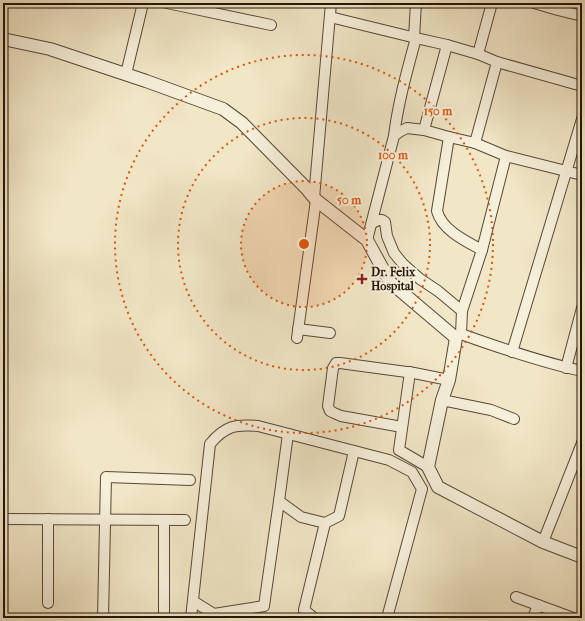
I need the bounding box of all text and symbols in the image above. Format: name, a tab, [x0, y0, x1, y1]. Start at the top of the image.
text: 150 m	[424, 104, 453, 118]
text: 100 m	[378, 148, 409, 162]
text: 50 m	[337, 193, 362, 207]
centre of rings	[297, 237, 311, 251]
place label: Dr. Felix Hospital	[371, 265, 416, 294]
marker: Dr. Felix Hospital	[356, 273, 368, 285]

